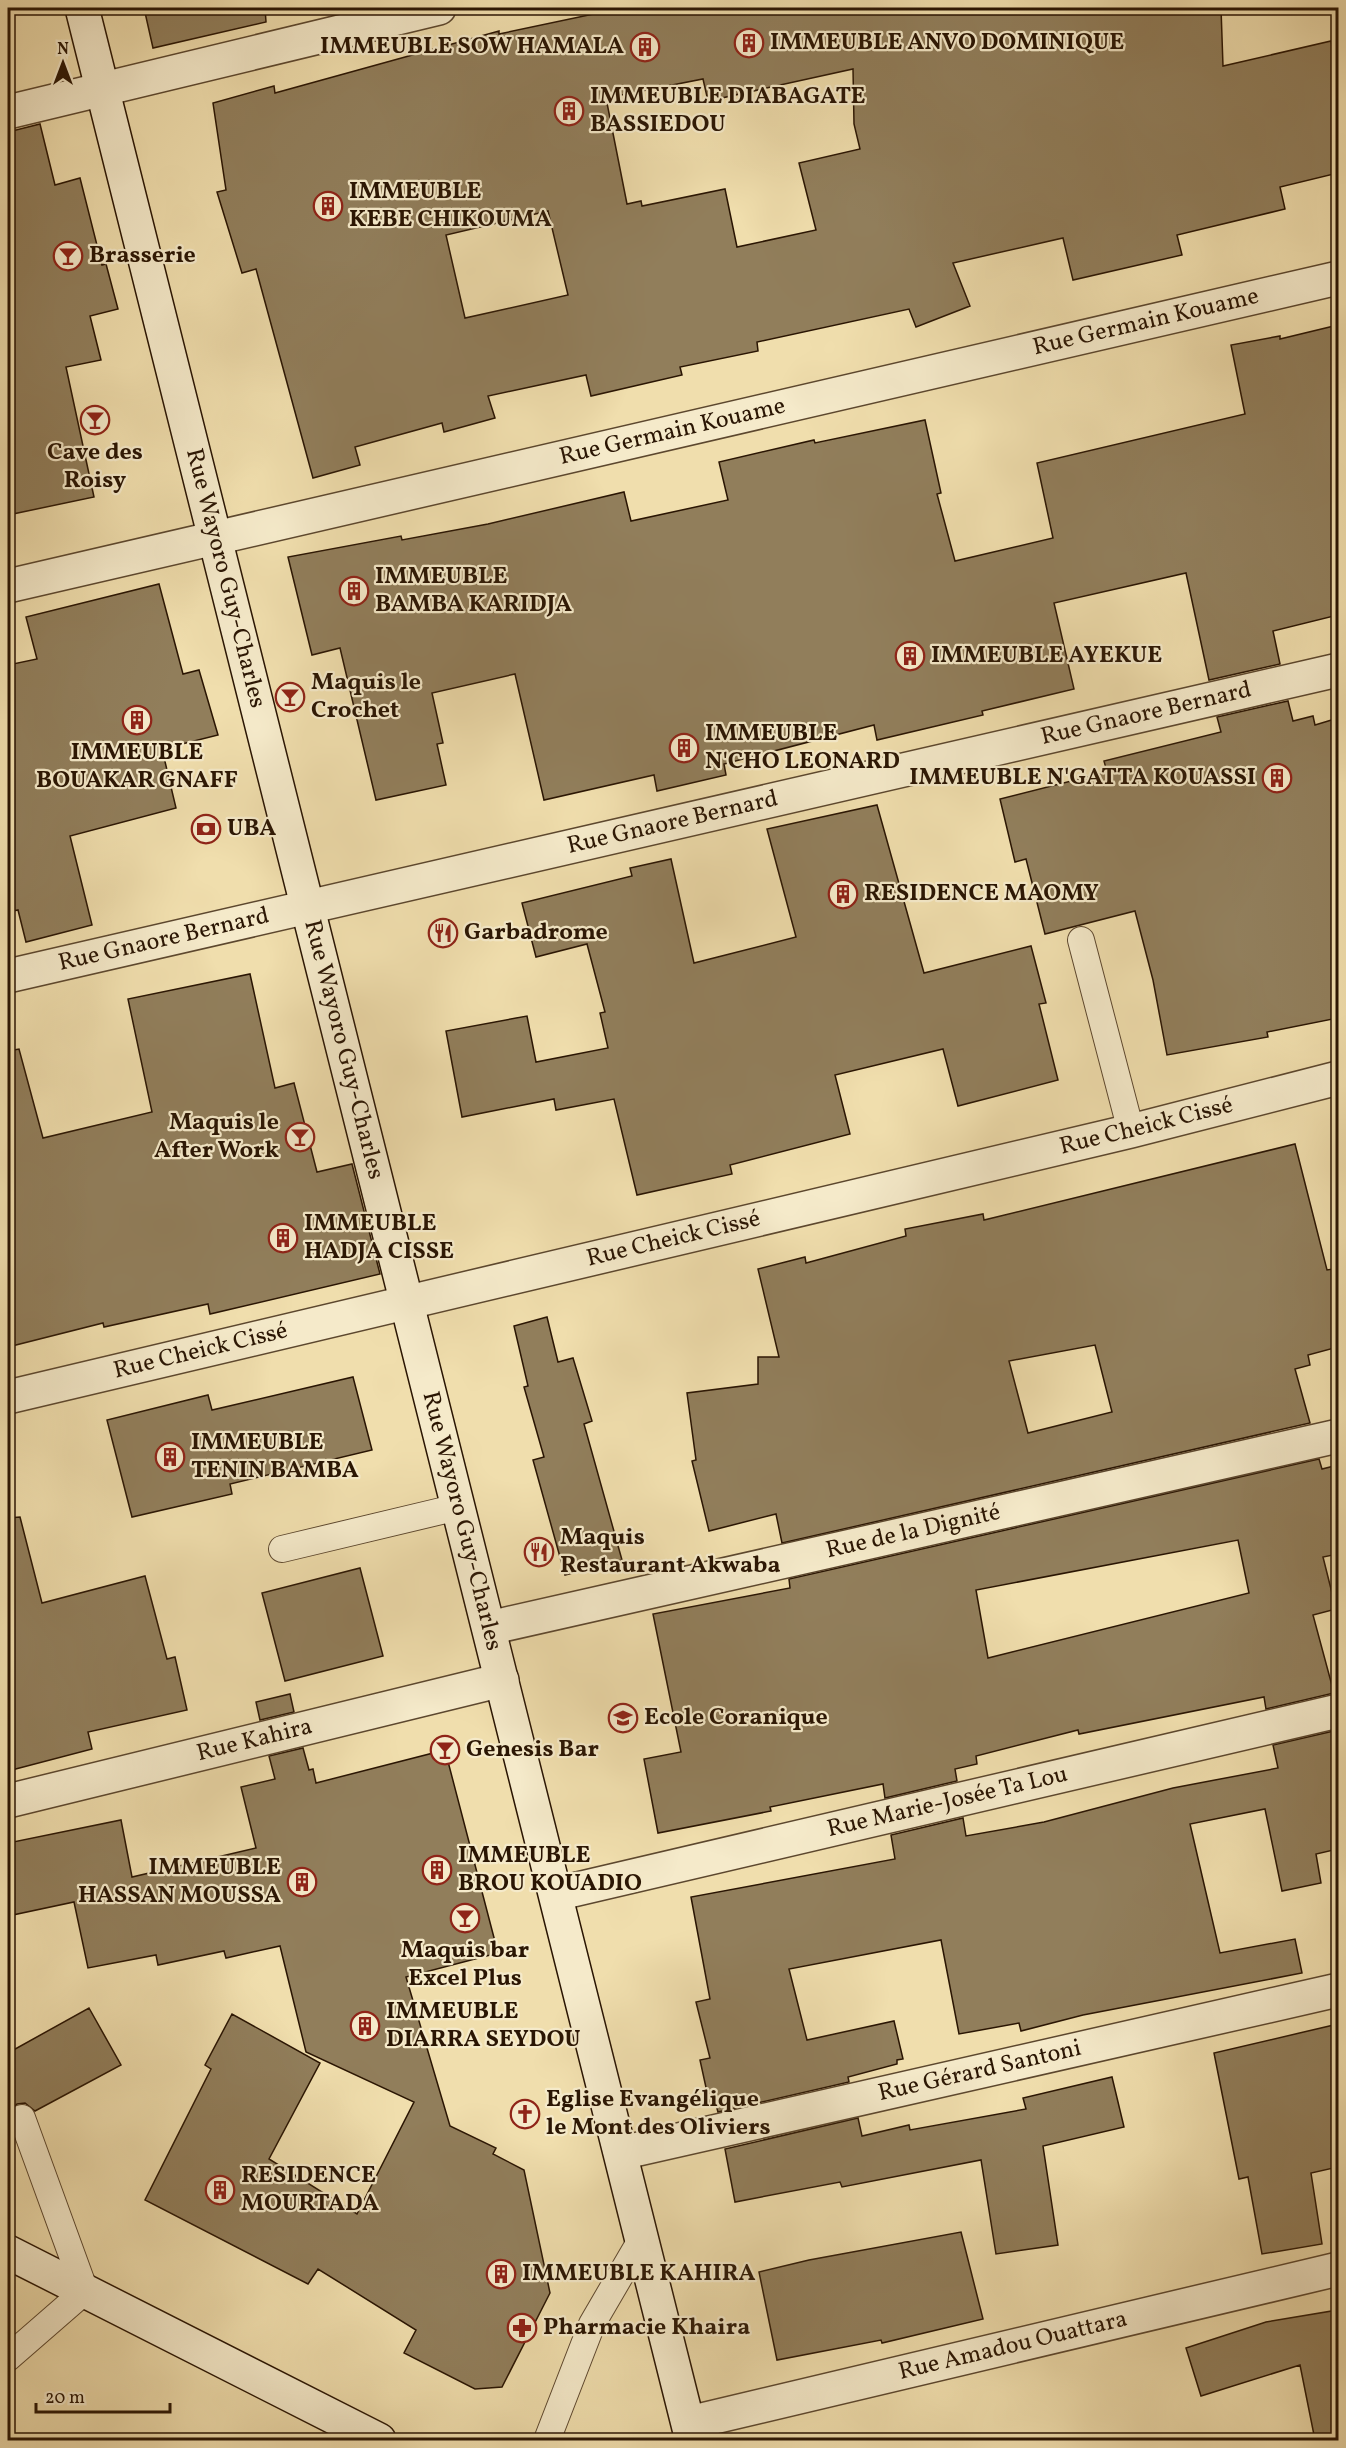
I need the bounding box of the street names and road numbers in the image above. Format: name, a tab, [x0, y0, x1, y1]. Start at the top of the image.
street label: Rue Germain Kouame	[1030, 280, 1262, 365]
street label: Rue Germain Kouame	[556, 390, 789, 475]
street label: Rue Wayoro Guy-Charles	[176, 445, 274, 712]
street label: Rue Gnaore Bernard	[1038, 673, 1255, 755]
street label: Rue Gnaore Bernard	[564, 782, 781, 864]
street label: Rue Gnaore Bernard	[55, 899, 273, 981]
street label: Rue Wayoro Guy-Charles	[294, 916, 392, 1183]
street label: Rue Cheick Cissé	[1056, 1089, 1237, 1164]
street label: Rue Cheick Cissé	[583, 1202, 764, 1276]
street label: Rue Cheick Cissé	[110, 1314, 291, 1388]
street label: Rue Wayoro Guy-Charles	[413, 1388, 510, 1654]
street label: Rue de la Dignité	[823, 1496, 1004, 1568]
street label: Rue Kahira	[193, 1710, 316, 1771]
street label: Rue Marie-Josée Ta Lou	[824, 1758, 1071, 1847]
street label: Rue Gérard Santoni	[875, 2032, 1085, 2111]
street label: Rue Amadou Ouattara	[895, 2303, 1131, 2390]

